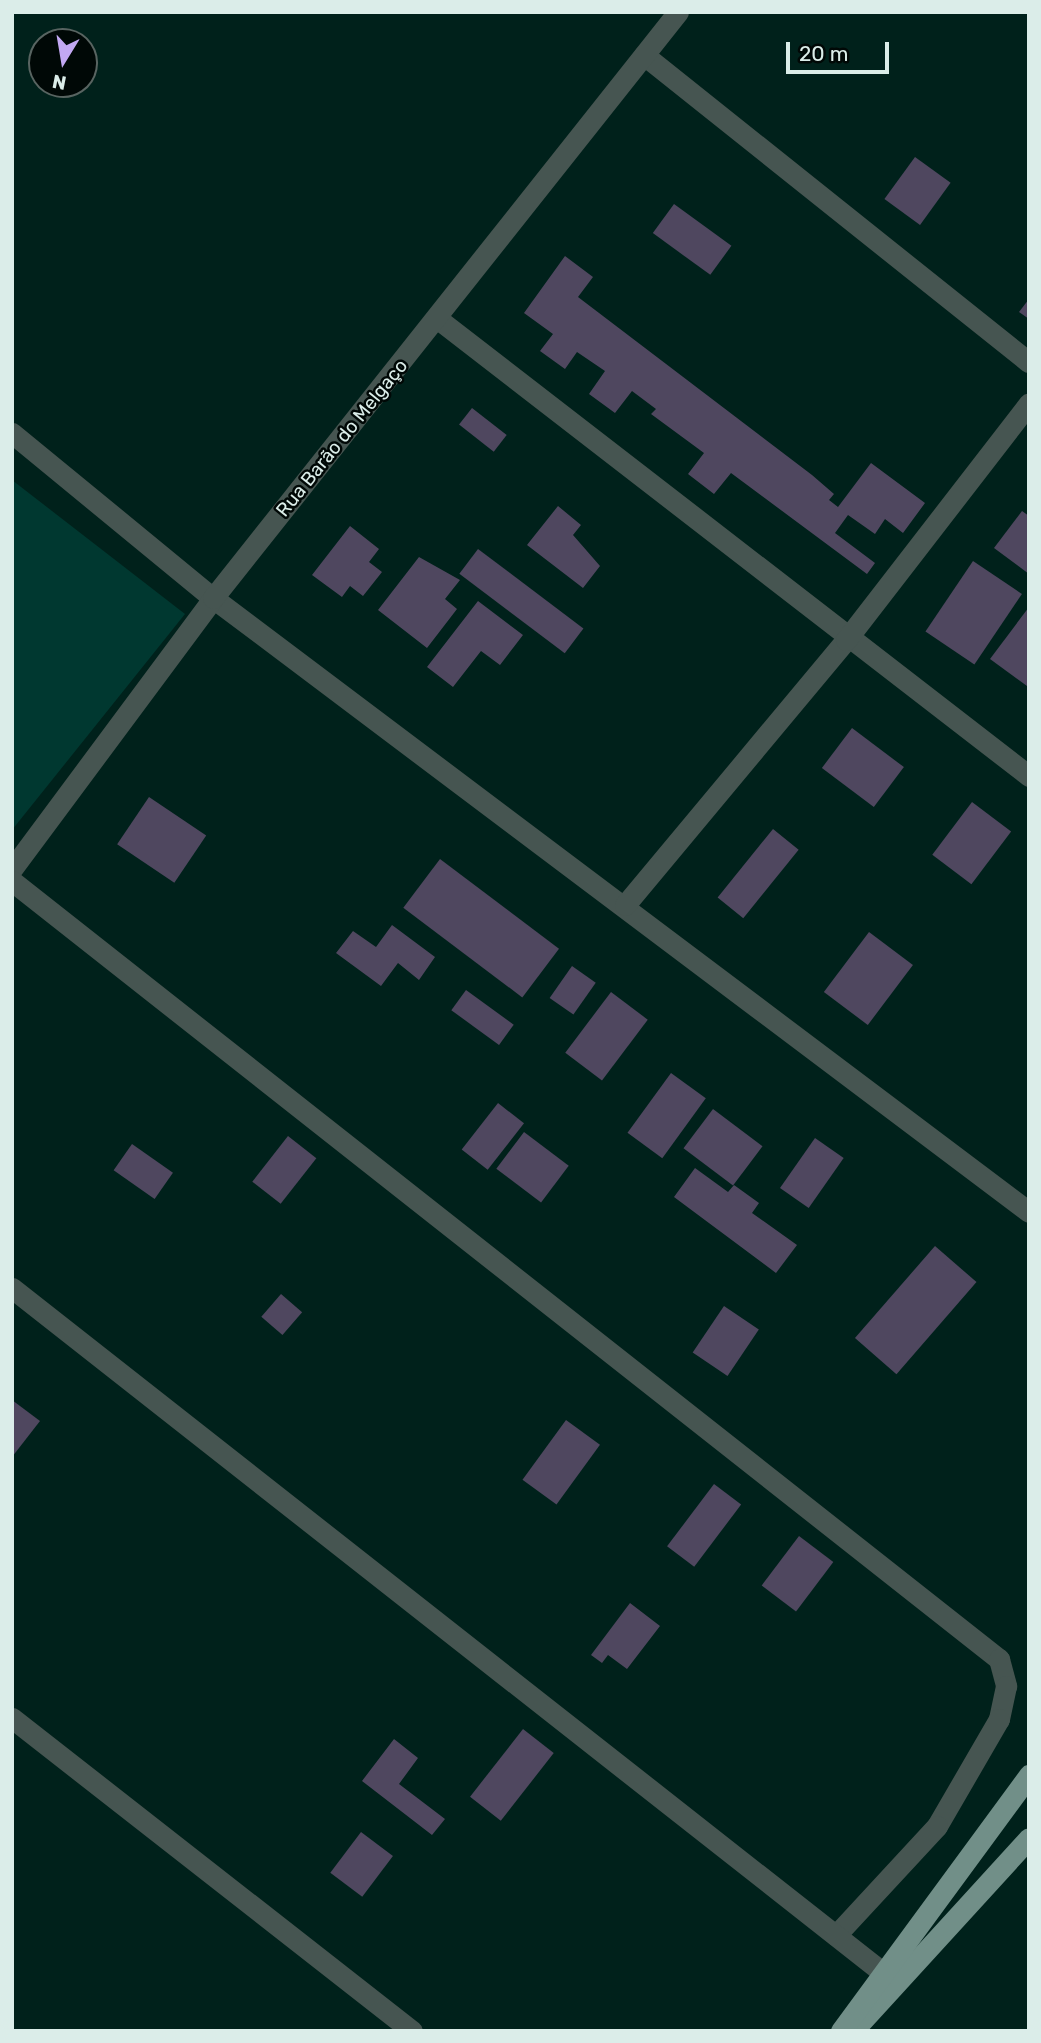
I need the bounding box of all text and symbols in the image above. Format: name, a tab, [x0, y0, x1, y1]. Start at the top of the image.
north arrow	[28, 28, 98, 98]
scale bar	[789, 28, 892, 72]
text: 20 m	[799, 41, 848, 66]
text: N	[50, 70, 68, 95]
street label: Rua Barão do Melgaço	[272, 355, 412, 521]

